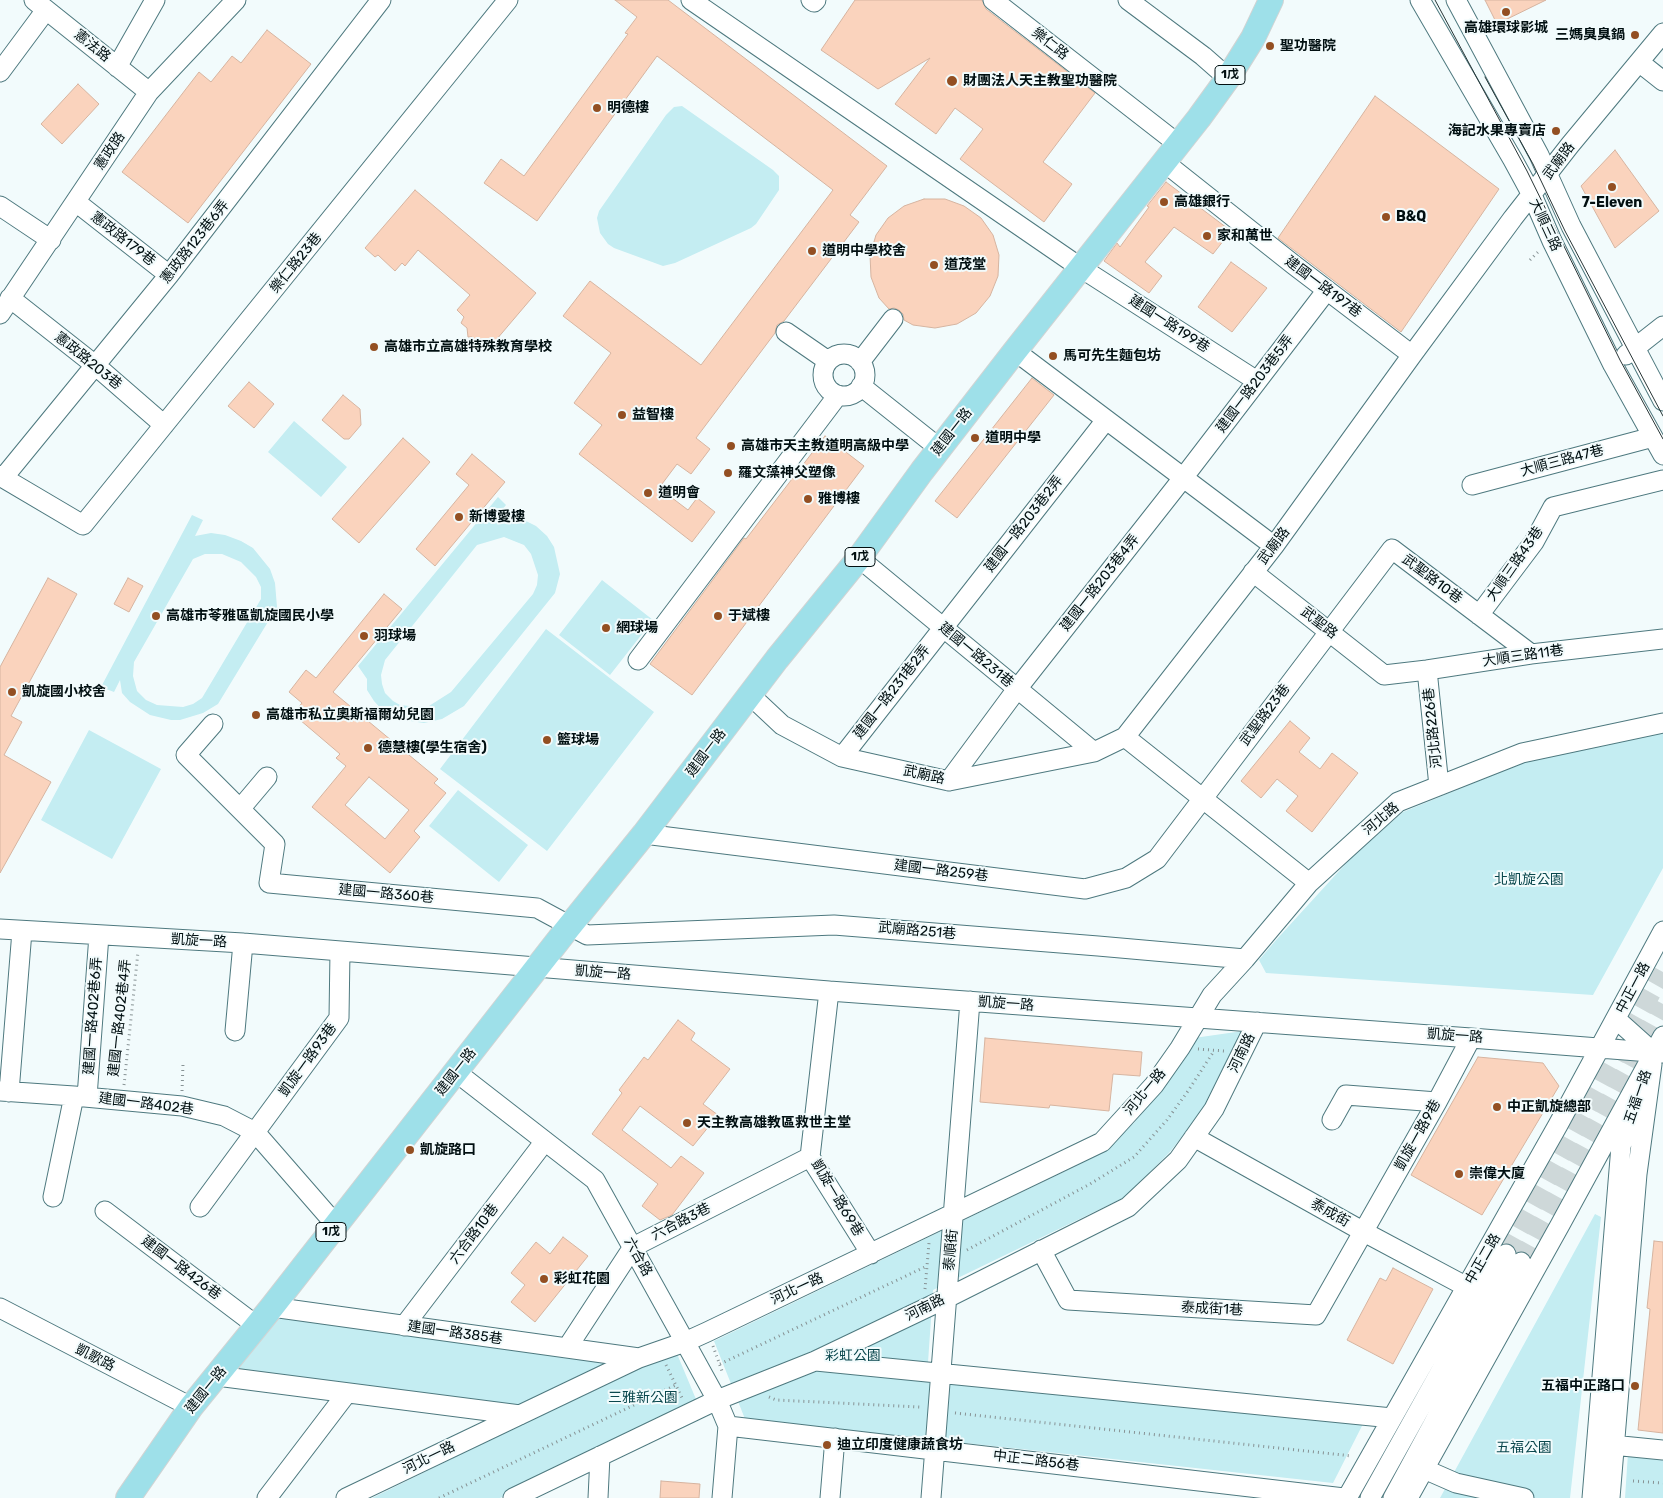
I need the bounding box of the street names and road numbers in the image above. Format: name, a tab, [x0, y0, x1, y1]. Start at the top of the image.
street label: 樂仁路	[1028, 24, 1072, 64]
street label: 憲法路	[70, 26, 114, 66]
road number: 1戊	[1215, 66, 1245, 84]
street label: 憲政路	[91, 129, 129, 173]
street label: 武廟路	[1540, 139, 1578, 183]
street label: 大順三路	[1526, 196, 1564, 254]
street label: 憲政路123巷6弄	[157, 197, 233, 287]
street label: 憲政路179巷	[87, 209, 159, 269]
street label: 樂仁路23巷	[267, 229, 325, 297]
street label: 建國一路197巷	[1281, 253, 1365, 321]
street label: 建國一路199巷	[1126, 292, 1212, 356]
street label: 憲政路203巷	[51, 329, 125, 393]
street label: 建國一路203巷5弄	[1213, 332, 1297, 436]
street label: 建國一路	[928, 405, 976, 459]
street label: 大順三路47巷	[1518, 442, 1606, 480]
street label: 建國一路203巷2弄	[981, 472, 1067, 576]
street label: 武廟路	[1255, 524, 1293, 568]
street label: 大順三路43巷	[1483, 524, 1547, 604]
street label: 建國一路203巷4弄	[1057, 531, 1143, 635]
road number: 1戊	[845, 548, 875, 566]
street label: 武聖路10巷	[1399, 551, 1465, 607]
street label: 武聖路	[1297, 603, 1341, 643]
street label: 建國一路231巷	[935, 619, 1017, 691]
street label: 建國一路231巷2弄	[850, 642, 934, 742]
street label: 大順三路11巷	[1481, 642, 1565, 670]
street label: 武聖路23巷	[1236, 681, 1294, 749]
street label: 河北路226巷	[1420, 687, 1446, 769]
street label: 建國一路	[682, 726, 730, 780]
street label: 武廟路	[902, 762, 946, 788]
street label: 河北路	[1360, 799, 1402, 839]
street label: 建國一路259巷	[893, 857, 989, 885]
street label: 建國一路360巷	[338, 881, 434, 907]
street label: 武廟路251巷	[877, 919, 957, 943]
street label: 凱旋一路	[171, 931, 227, 951]
street label: 建國一路402巷6弄	[80, 956, 106, 1076]
street label: 建國一路402巷4弄	[105, 958, 135, 1078]
street label: 中正一路	[1612, 959, 1654, 1017]
street label: 凱旋一路	[574, 963, 632, 983]
street label: 凱旋一路	[977, 994, 1035, 1014]
street label: 凱旋一路93巷	[276, 1020, 340, 1100]
street label: 凱旋一路	[1426, 1026, 1484, 1046]
street label: 河南路	[1225, 1030, 1259, 1076]
street label: 建國一路	[432, 1045, 480, 1099]
street label: 河北一路	[1121, 1065, 1169, 1119]
street label: 五福一路	[1621, 1068, 1655, 1126]
street label: 建國一路402巷	[97, 1090, 195, 1118]
street label: 凱旋一路9巷	[1392, 1097, 1444, 1173]
street label: 凱旋一路69巷	[807, 1156, 867, 1240]
street label: 泰成街	[1308, 1195, 1352, 1231]
street label: 六合路3巷	[648, 1200, 714, 1244]
street label: 六合路10巷	[446, 1201, 502, 1267]
road number: 1戊	[316, 1222, 346, 1242]
street label: 泰順街	[941, 1228, 961, 1272]
street label: 中正二路	[1462, 1231, 1504, 1287]
street label: 建國一路426巷	[138, 1233, 224, 1303]
street label: 六合路	[620, 1235, 656, 1279]
street label: 河北一路	[768, 1270, 826, 1308]
street label: 河南路	[902, 1291, 948, 1325]
street label: 泰成街1巷	[1181, 1299, 1243, 1319]
street label: 建國一路385巷	[406, 1318, 504, 1348]
street label: 凱歌路	[72, 1341, 118, 1375]
street label: 建國一路	[182, 1363, 230, 1417]
street label: 河北一路	[400, 1438, 458, 1478]
street label: 中正二路56巷	[992, 1447, 1080, 1475]

